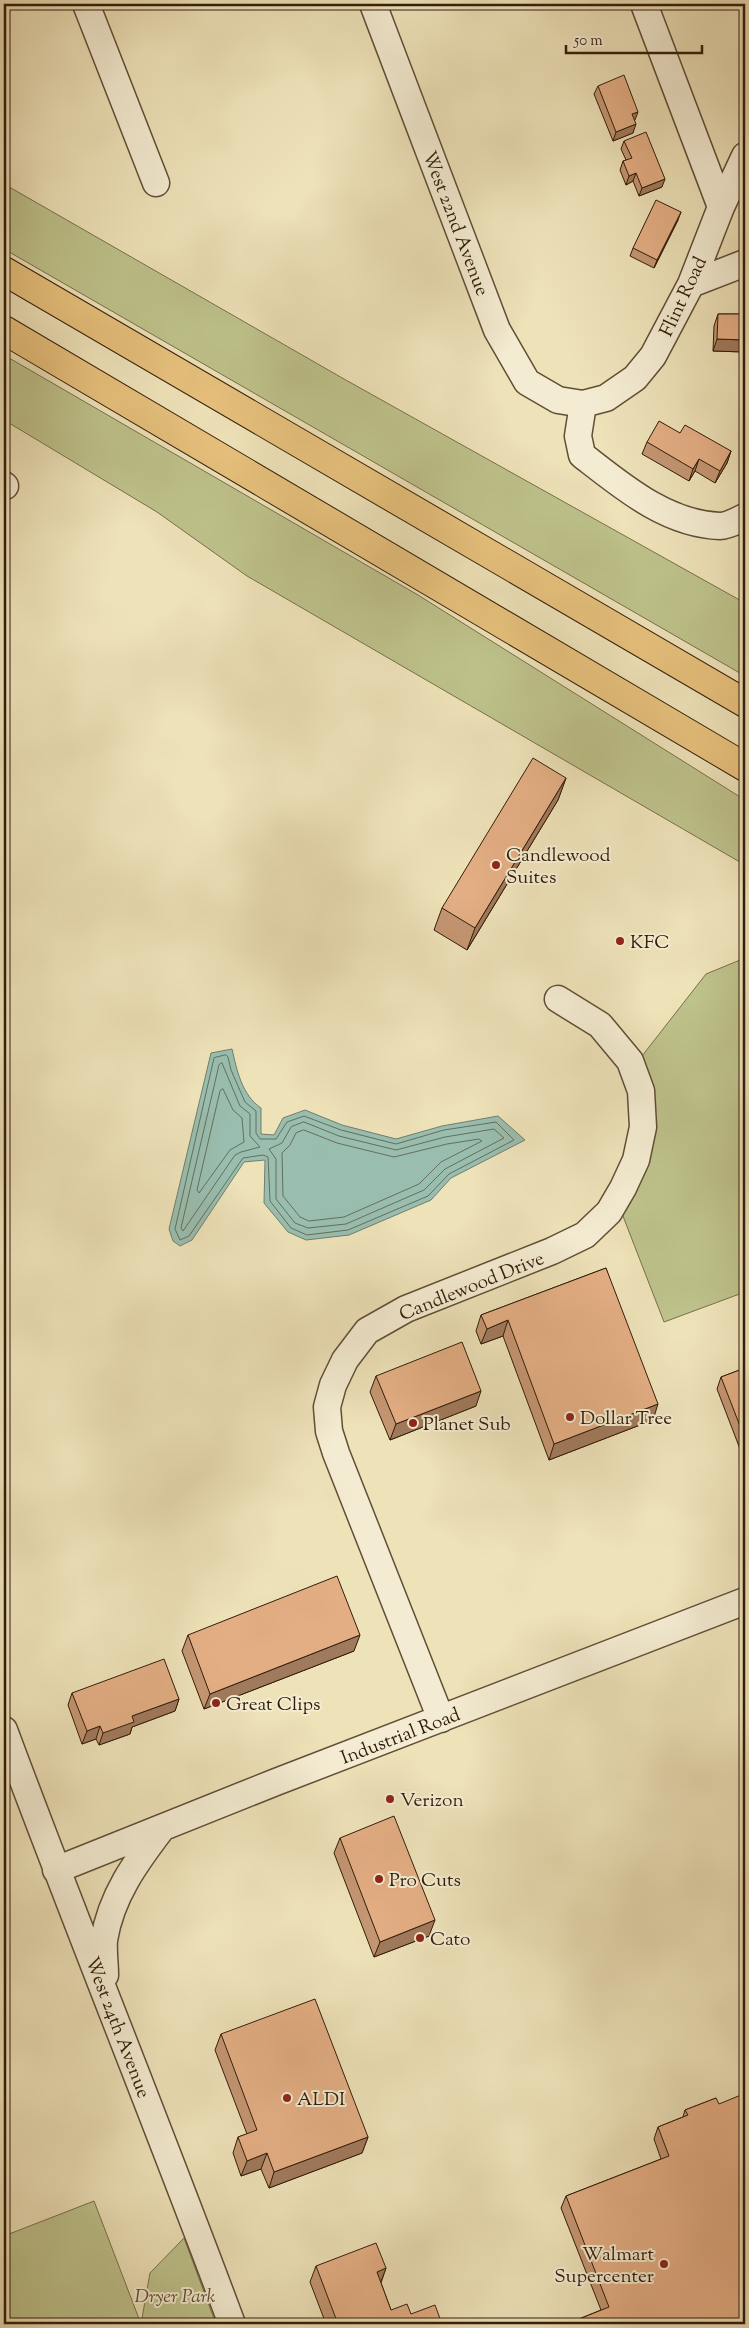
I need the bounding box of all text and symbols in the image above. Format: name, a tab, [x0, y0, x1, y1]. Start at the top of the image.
scale bar	[566, 22, 703, 54]
text: 50 m	[573, 31, 603, 52]
street label: West 22nd Avenue	[415, 148, 495, 300]
street label: Flint Road	[654, 252, 715, 342]
place label: Candlewood Suites	[506, 843, 611, 892]
marker: Candlewood Suites	[490, 859, 502, 871]
place label: KFC	[630, 930, 670, 957]
marker: KFC	[614, 935, 626, 947]
street label: Candlewood Drive	[395, 1246, 549, 1329]
place label: Dollar Tree	[580, 1406, 672, 1433]
marker: Dollar Tree	[564, 1411, 576, 1423]
place label: Planet Sub	[423, 1412, 511, 1439]
marker: Planet Sub	[407, 1417, 419, 1429]
place label: Great Clips	[226, 1692, 321, 1719]
marker: Great Clips	[210, 1697, 222, 1709]
street label: Industrial Road	[337, 1702, 465, 1773]
place label: Verizon	[400, 1788, 464, 1815]
marker: Verizon	[384, 1793, 396, 1805]
place label: Pro Cuts	[389, 1868, 461, 1895]
marker: Pro Cuts	[373, 1873, 385, 1885]
place label: Cato	[430, 1927, 471, 1954]
marker: Cato	[414, 1932, 426, 1944]
street label: West 24th Avenue	[77, 1953, 156, 2103]
place label: ALDI	[297, 2087, 345, 2114]
marker: ALDI	[281, 2092, 293, 2104]
place label: Walmart Supercenter	[554, 2242, 654, 2291]
marker: Walmart Supercenter	[658, 2258, 670, 2270]
park label: Dryer Park	[135, 2284, 216, 2311]

